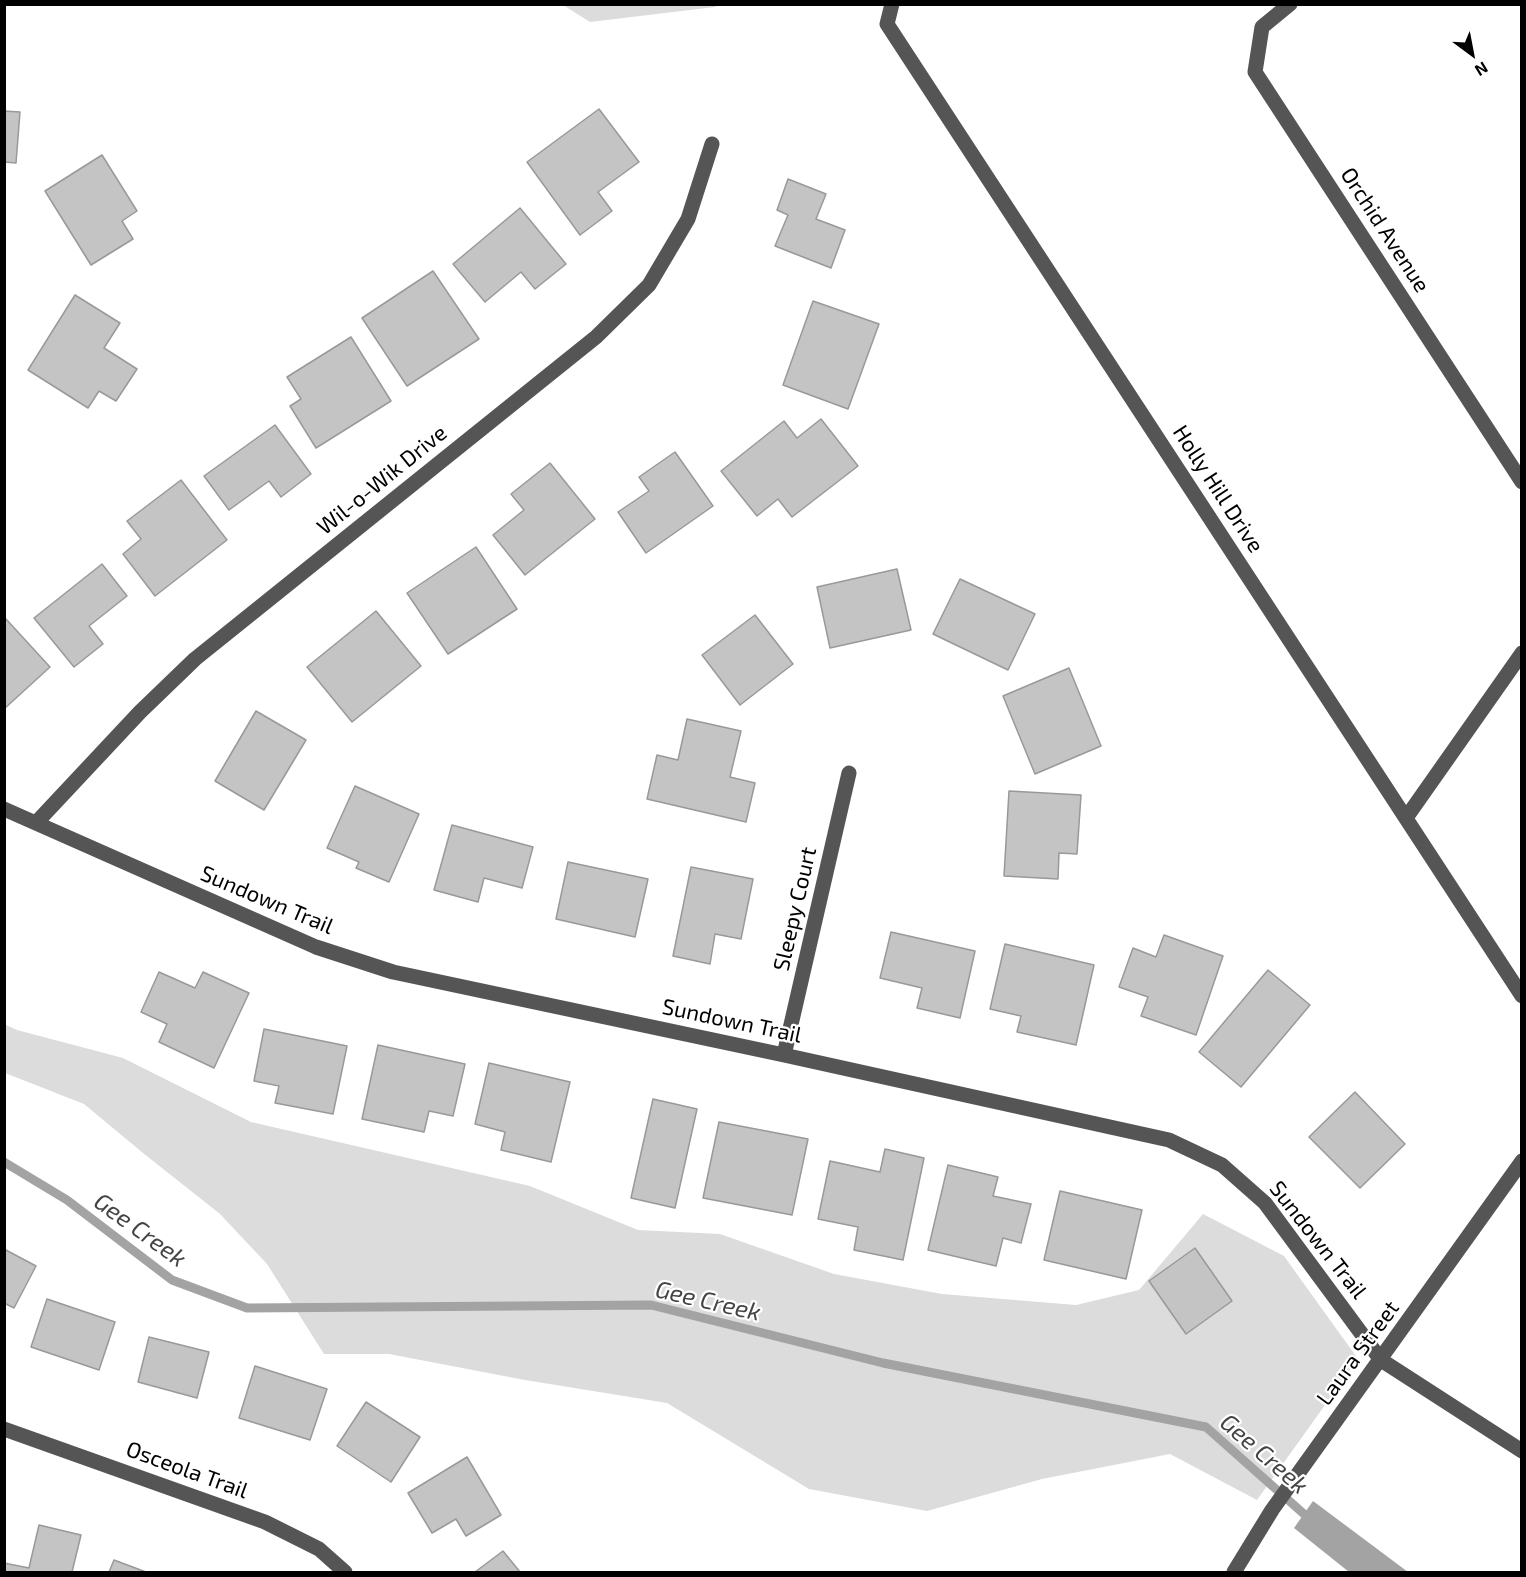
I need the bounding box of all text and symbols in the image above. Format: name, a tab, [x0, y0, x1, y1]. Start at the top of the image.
north arrow	[1442, 24, 1502, 84]
text: N	[1472, 59, 1492, 81]
street label: Orchid Avenue	[1335, 163, 1435, 297]
street label: Wil-o-Wik Drive	[312, 420, 452, 540]
street label: Holly Hill Drive	[1167, 420, 1269, 558]
street label: Sleepy Court	[768, 844, 822, 974]
street label: Sundown Trail	[196, 860, 338, 940]
street label: Sundown Trail	[660, 993, 804, 1049]
street label: Sundown Trail	[1264, 1176, 1372, 1304]
water label: Gee Creek	[88, 1187, 192, 1273]
water label: Gee Creek	[652, 1275, 764, 1327]
street label: Laura Street	[1311, 1296, 1405, 1410]
water label: Gee Creek	[1214, 1408, 1314, 1500]
street label: Osceola Trail	[122, 1436, 252, 1504]

